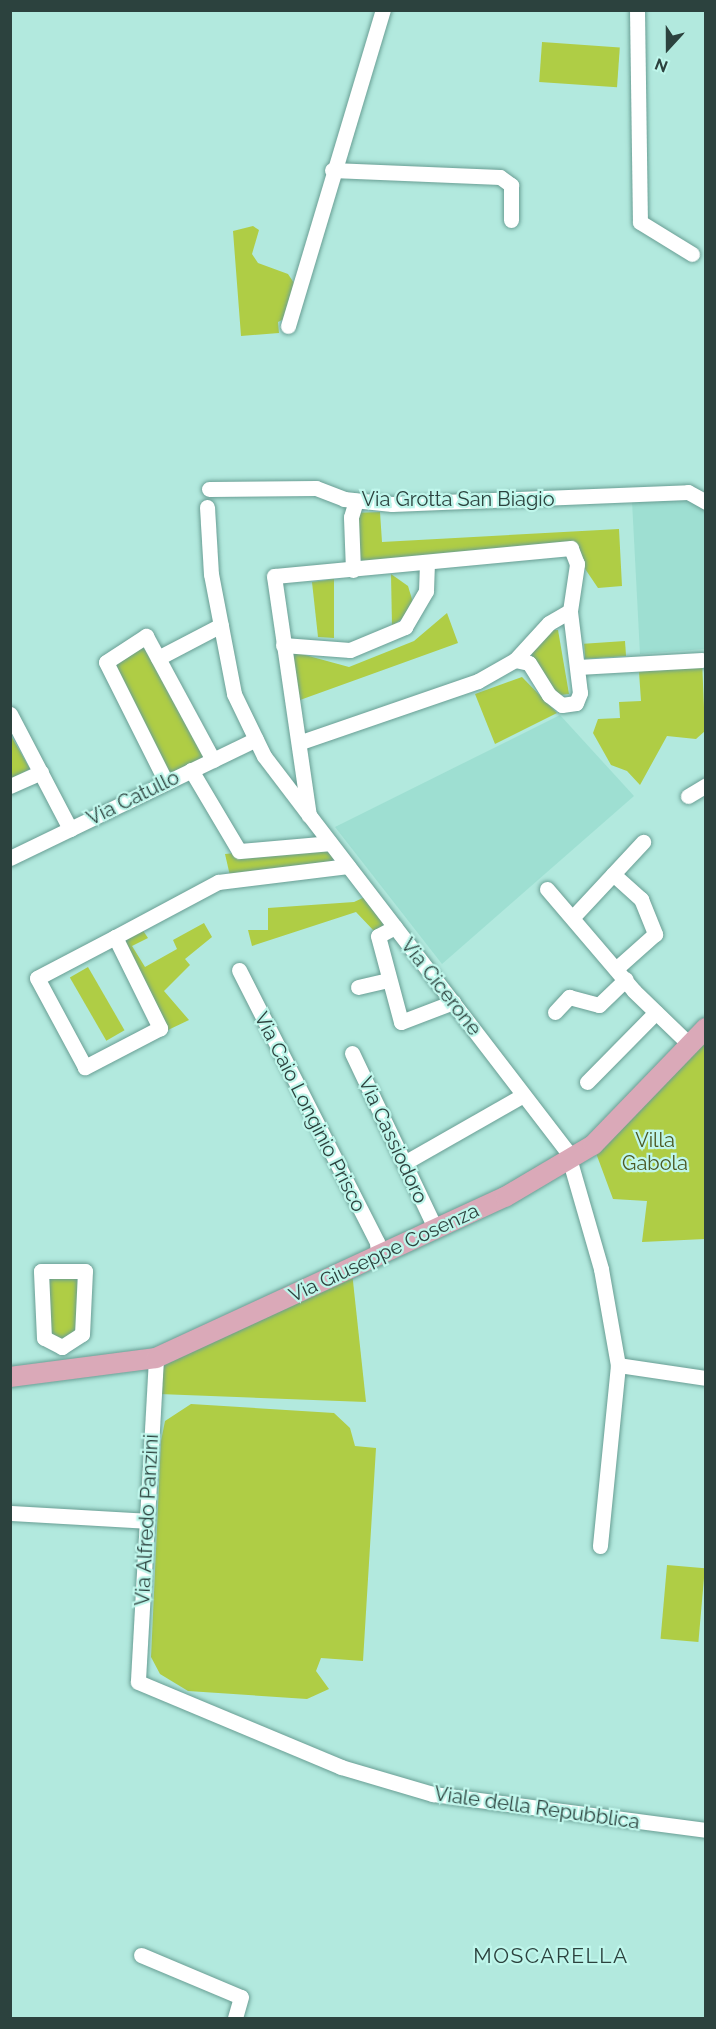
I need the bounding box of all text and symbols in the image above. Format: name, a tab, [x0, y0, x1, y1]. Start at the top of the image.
north arrow	[638, 18, 698, 78]
text: N	[652, 54, 670, 76]
street label: Via Grotta San Biagio	[361, 487, 555, 511]
street label: Via Catullo	[83, 765, 183, 831]
street label: Via Cicerone	[396, 934, 486, 1040]
street label: Via Caio Longinio Prisco	[249, 1008, 371, 1216]
street label: Via Cassiodoro	[353, 1073, 433, 1207]
park label: Villa Gabola	[622, 1129, 688, 1176]
street label: Via Giuseppe Cosenza	[285, 1198, 483, 1308]
street label: Via Alfredo Panzini	[131, 1433, 163, 1607]
street label: Viale della Repubblica	[433, 1782, 641, 1834]
district label: MOSCARELLA	[473, 1943, 629, 1969]

